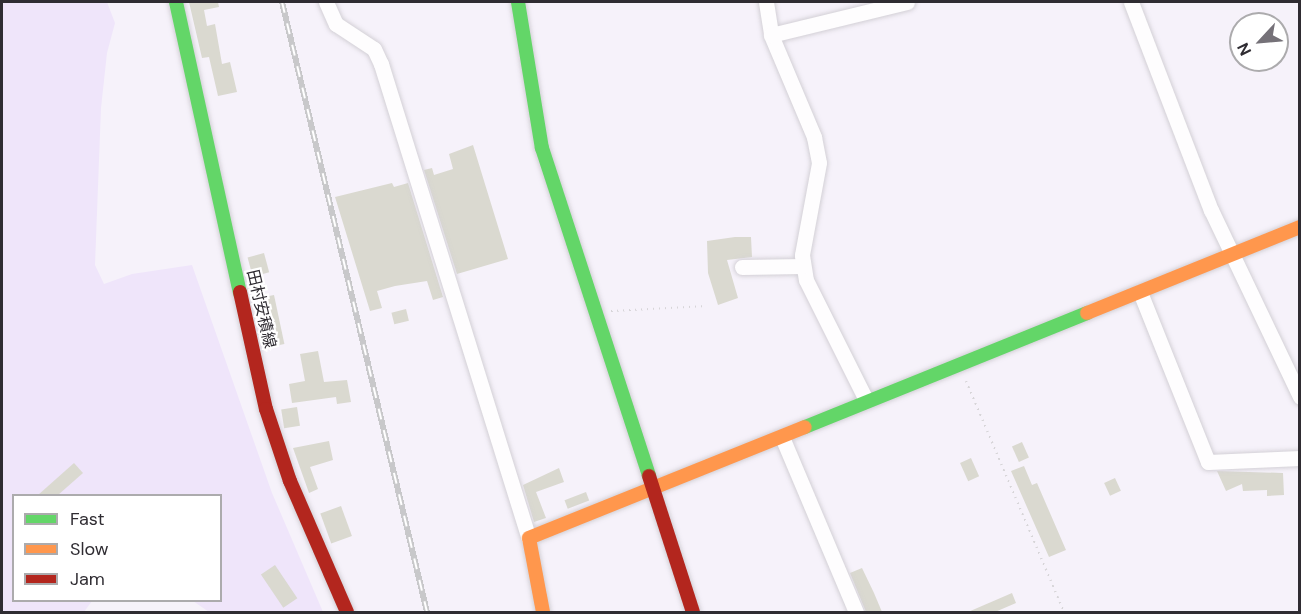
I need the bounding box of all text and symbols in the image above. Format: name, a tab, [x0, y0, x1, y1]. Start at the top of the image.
north arrow	[1229, 12, 1289, 72]
text: N	[1232, 39, 1256, 59]
street label: 田村安積線	[243, 268, 279, 350]
legend	[12, 494, 222, 602]
text: Fast	[70, 507, 105, 531]
text: Slow	[70, 537, 109, 561]
text: Jam	[70, 567, 105, 591]

